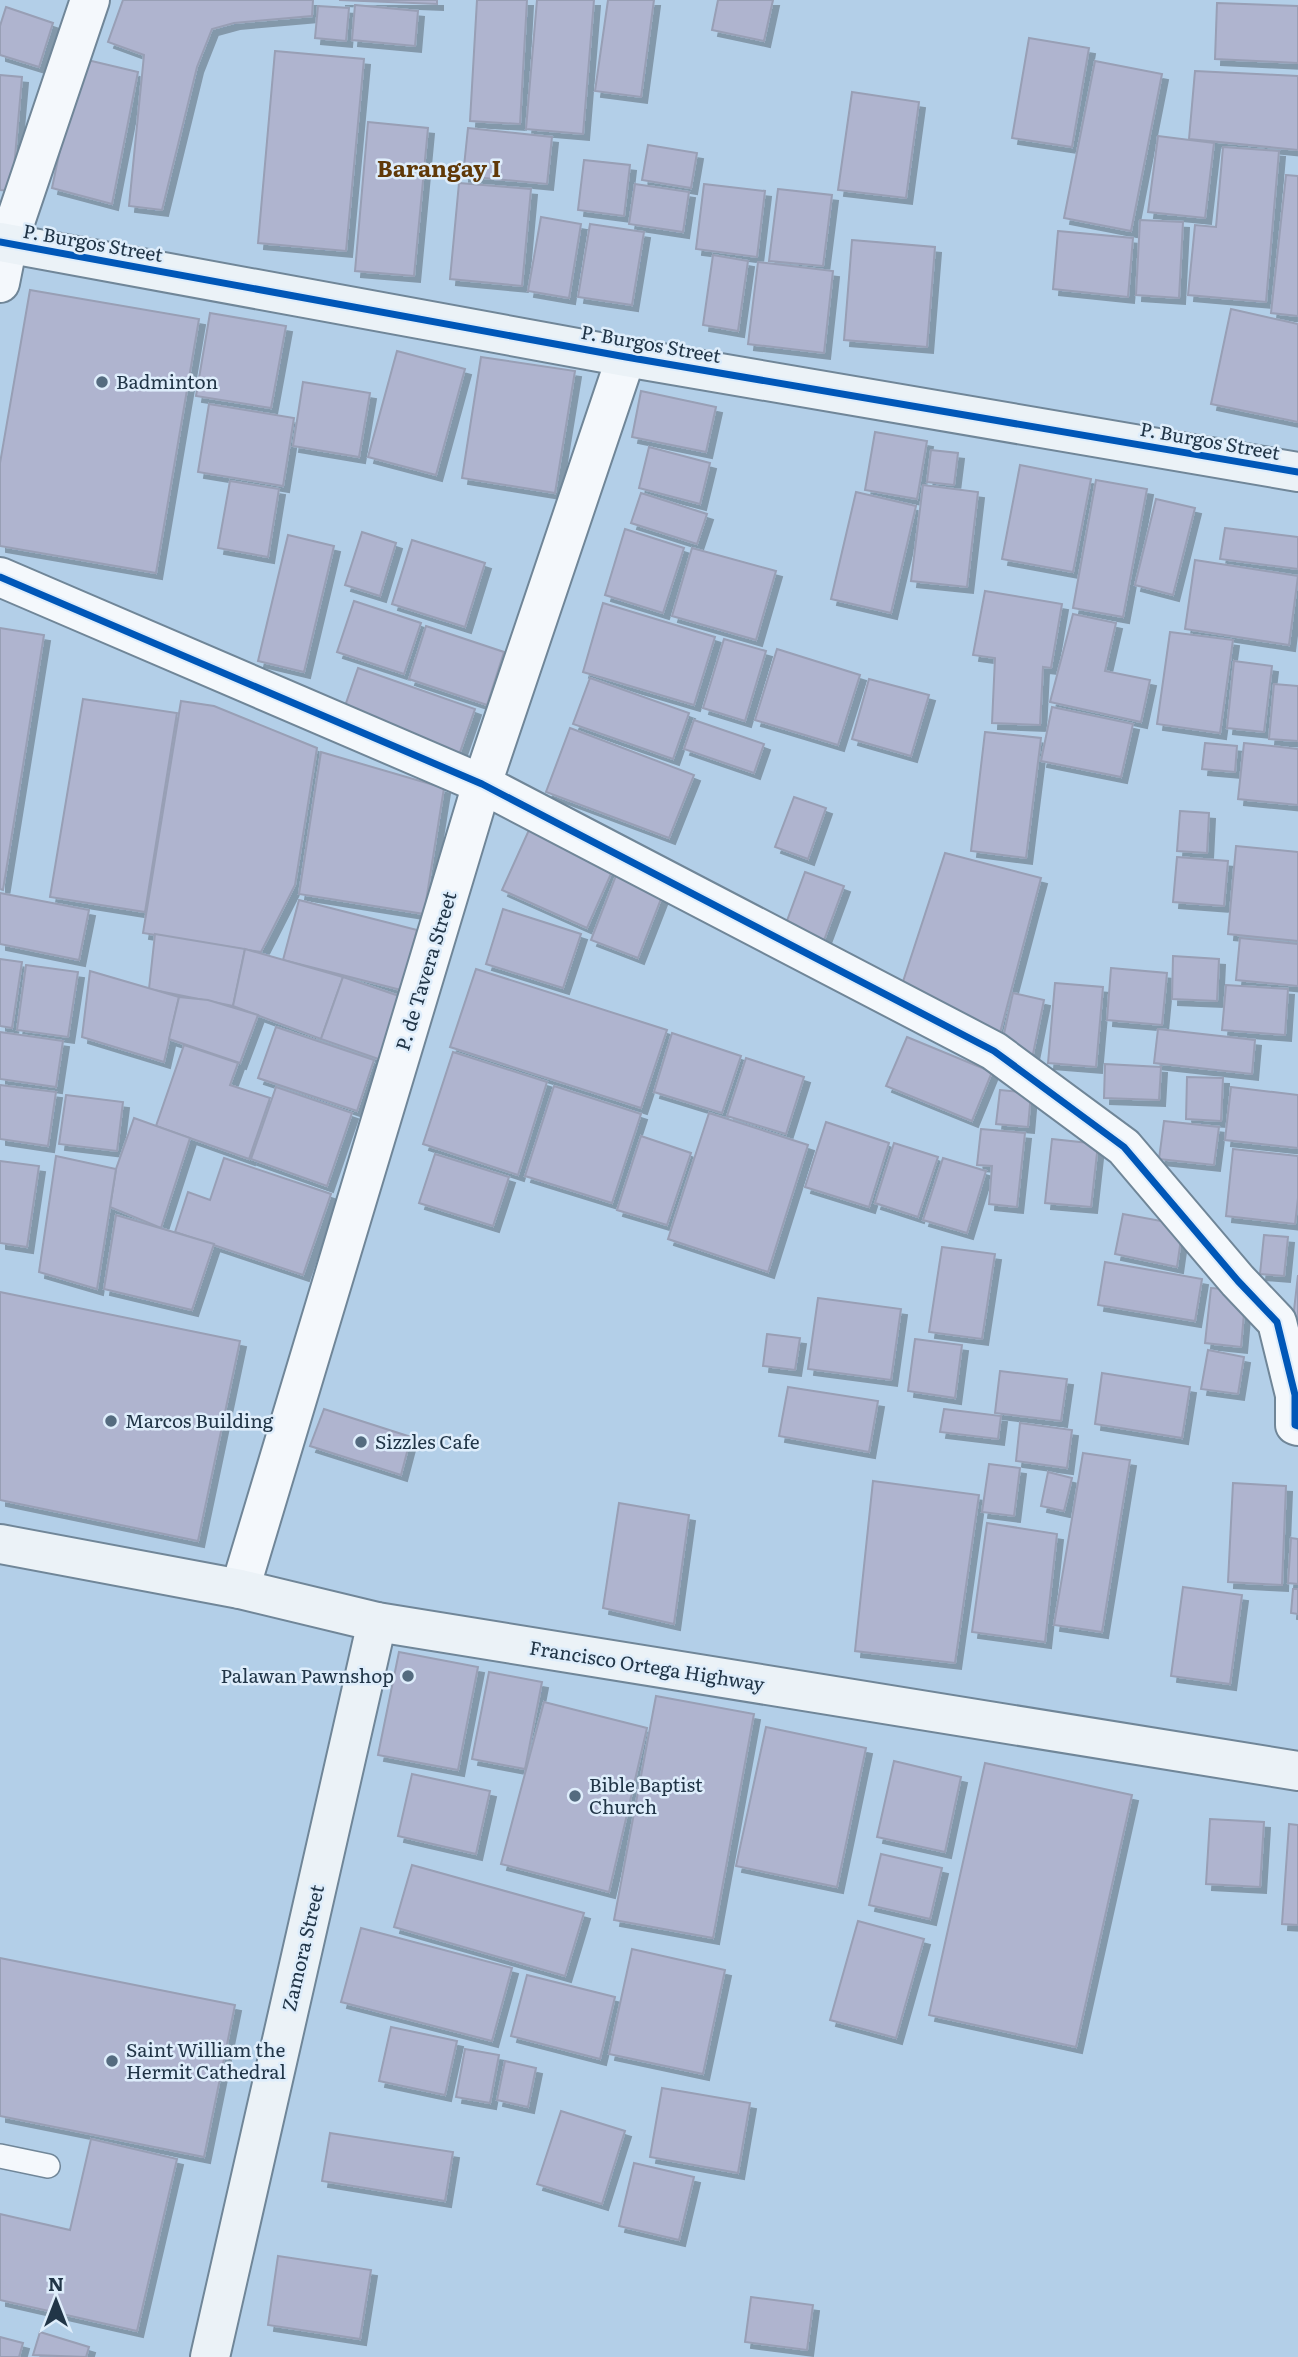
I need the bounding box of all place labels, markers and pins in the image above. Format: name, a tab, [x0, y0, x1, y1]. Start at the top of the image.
place label: Badminton	[116, 367, 218, 395]
marker: Badminton	[94, 374, 110, 390]
place label: Marcos Building	[125, 1406, 274, 1434]
marker: Marcos Building	[103, 1413, 119, 1429]
place label: Sizzles Cafe	[375, 1427, 480, 1455]
marker: Sizzles Cafe	[353, 1434, 369, 1450]
place label: Palawan Pawnshop	[220, 1661, 394, 1689]
marker: Palawan Pawnshop	[400, 1668, 416, 1684]
place label: Bible Baptist Church	[589, 1770, 703, 1820]
marker: Bible Baptist Church	[567, 1788, 583, 1804]
place label: Saint William the Hermit Cathedral	[126, 2035, 286, 2085]
marker: Saint William the Hermit Cathedral	[104, 2053, 120, 2069]

